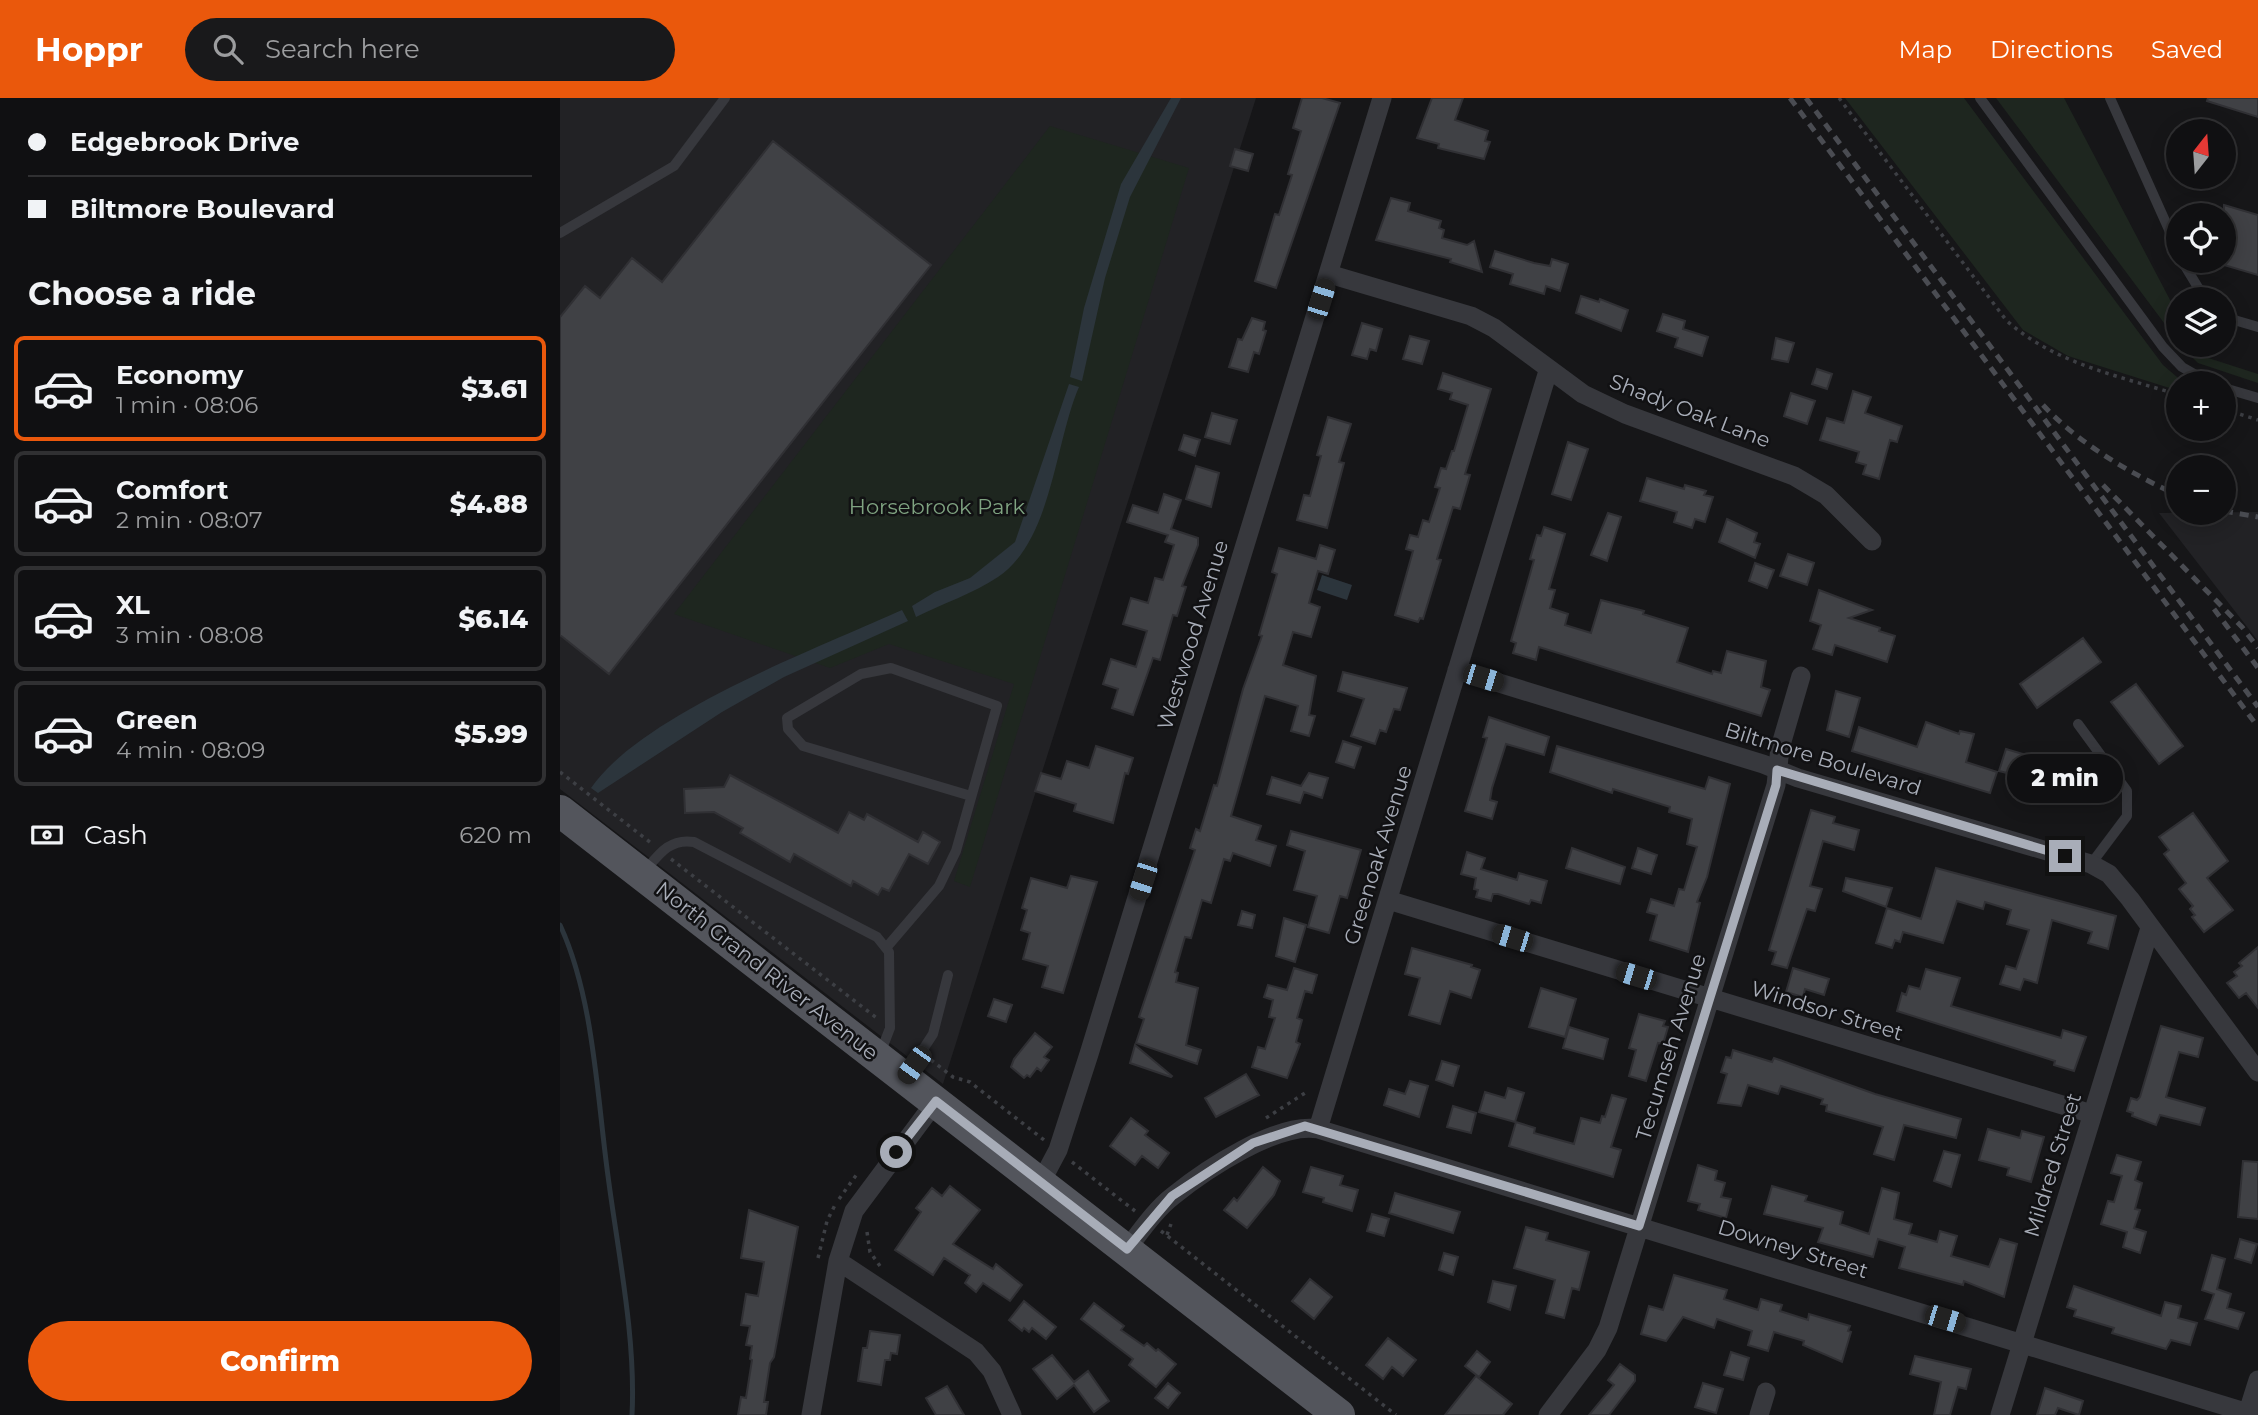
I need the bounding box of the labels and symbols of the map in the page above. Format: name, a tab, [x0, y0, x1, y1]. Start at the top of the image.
north arrow	[2166, 119, 2236, 189]
car	[1305, 276, 1338, 322]
street label: Shady Oak Lane	[1606, 368, 1774, 453]
park label: Horsebrook Park	[849, 494, 1026, 519]
street label: Westwood Avenue	[1152, 537, 1233, 733]
car	[1460, 662, 1507, 694]
street label: Biltmore Boulevard	[1722, 717, 1924, 800]
callout: 2 min	[2007, 754, 2123, 804]
street label: Greenoak Avenue	[1338, 762, 1417, 948]
route end	[2049, 840, 2081, 872]
car	[1127, 857, 1160, 903]
street label: North Grand River Avenue	[651, 876, 883, 1065]
car	[1489, 922, 1536, 954]
street label: Tecumseh Avenue	[1630, 951, 1711, 1143]
car	[1613, 960, 1660, 992]
street label: Windsor Street	[1748, 975, 1906, 1046]
car	[894, 1042, 935, 1088]
street label: Mildred Street	[2019, 1090, 2086, 1240]
route start	[880, 1136, 912, 1168]
street label: Downey Street	[1715, 1214, 1871, 1283]
car	[1922, 1303, 1969, 1335]

